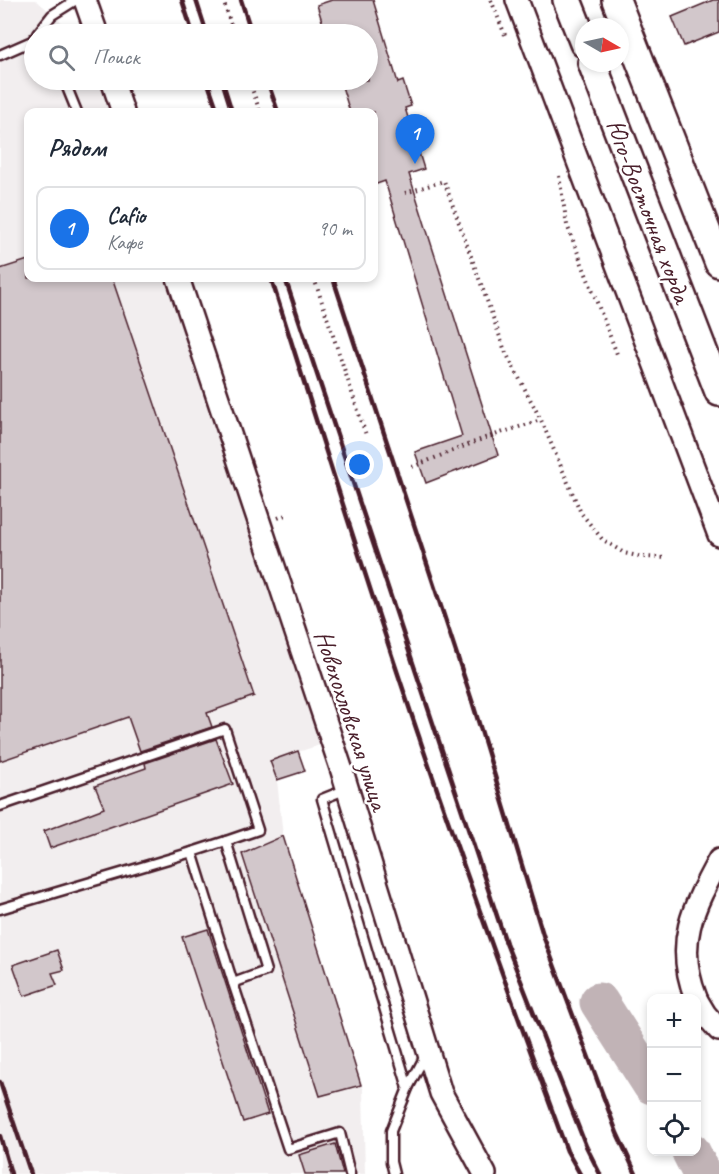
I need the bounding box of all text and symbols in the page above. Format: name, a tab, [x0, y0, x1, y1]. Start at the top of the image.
north arrow	[575, 18, 629, 72]
search box	[24, 24, 378, 90]
icon: search	[45, 41, 78, 74]
text: Поиск	[93, 43, 139, 71]
pin: 1	[396, 114, 434, 164]
street label: Юго-Восточная хорда	[598, 115, 699, 310]
text: Рядом	[48, 131, 106, 164]
text: Cafio	[107, 202, 145, 230]
text: 1	[65, 216, 74, 241]
text: 90 m	[318, 216, 352, 241]
text: Кафе	[107, 230, 142, 255]
your location	[345, 450, 374, 479]
street label: Новохохловская улица	[307, 626, 397, 817]
map controls	[647, 994, 701, 1156]
button: +	[647, 994, 701, 1048]
button: −	[647, 1048, 701, 1102]
button: locate	[647, 1102, 701, 1156]

